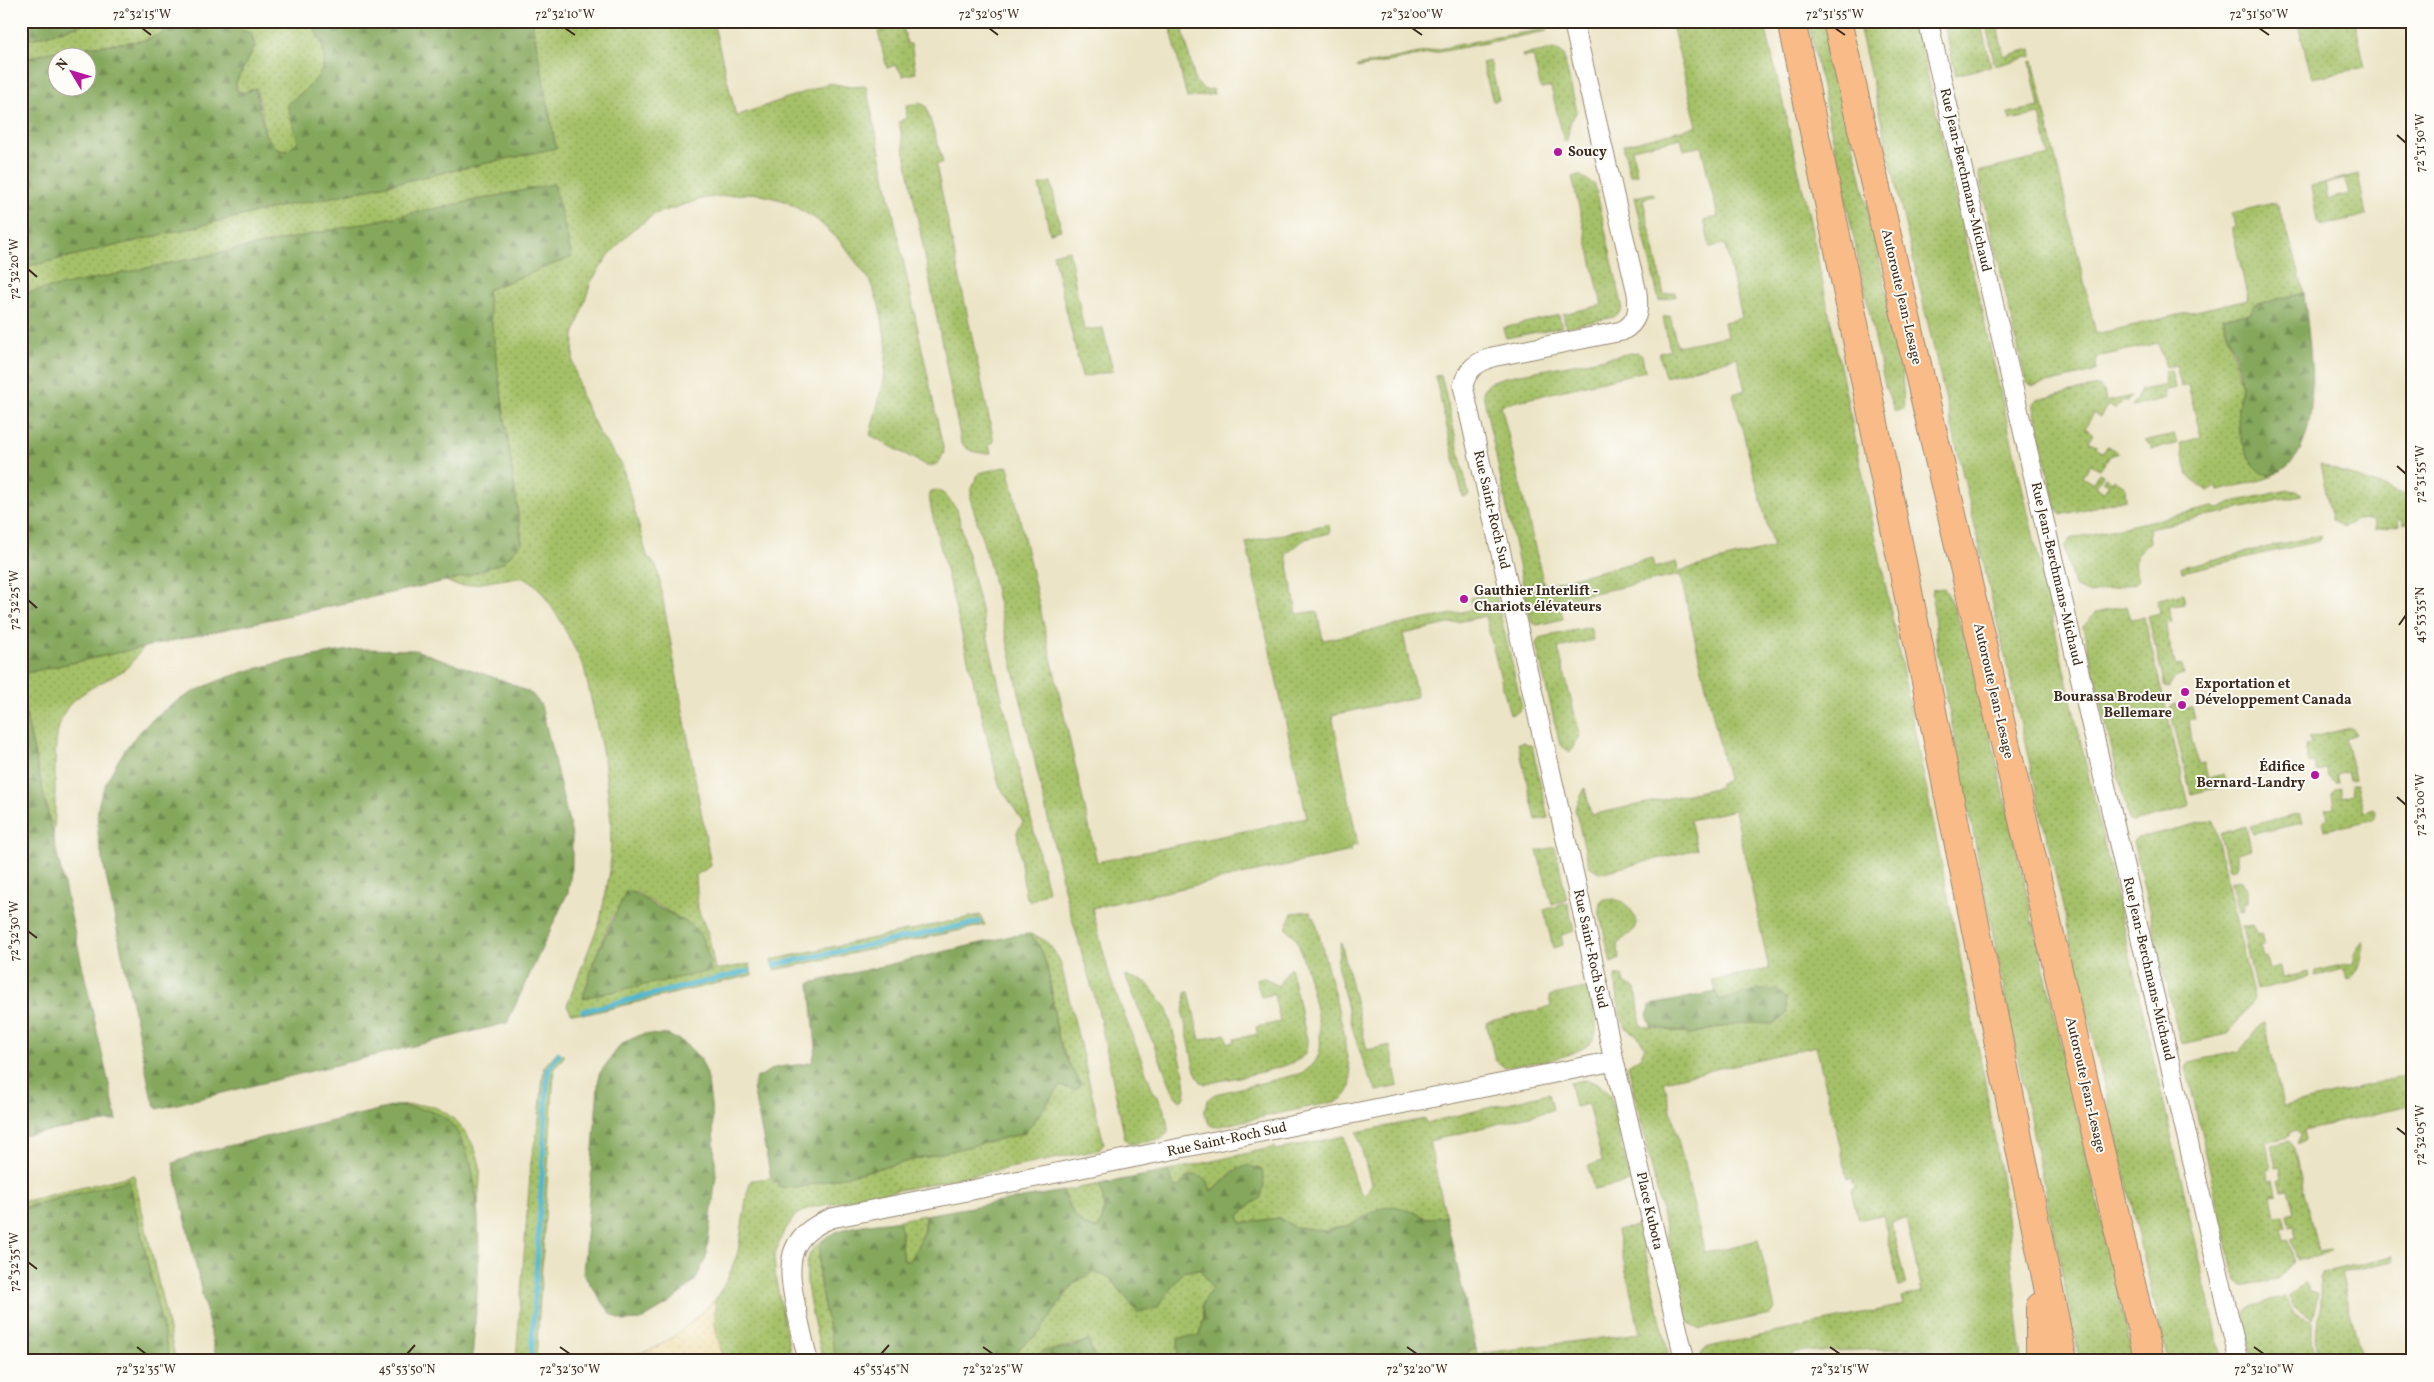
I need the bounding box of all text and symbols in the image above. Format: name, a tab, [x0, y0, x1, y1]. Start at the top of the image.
text: 72°32'15"W	[113, 7, 171, 23]
text: 72°32'10"W	[535, 7, 595, 23]
text: 72°32'05"W	[959, 7, 1019, 23]
text: 72°32'00"W	[1381, 7, 1443, 23]
text: 72°31'55"W	[1806, 7, 1864, 23]
text: 72°31'50"W	[2230, 7, 2288, 23]
north arrow	[48, 48, 98, 98]
text: N	[52, 55, 74, 75]
street label: Rue Jean-Berchmans-Michaud	[1935, 86, 1995, 274]
text: 72°31'50"W	[2413, 114, 2429, 172]
place label: Soucy	[1568, 143, 1607, 162]
marker: Soucy	[1552, 146, 1564, 158]
street label: Autoroute Jean-Lesage	[1876, 227, 1926, 367]
text: 72°32'20"W	[7, 239, 23, 299]
text: 72°31'55"W	[2413, 445, 2429, 503]
street label: Rue Saint-Roch Sud	[1468, 449, 1514, 571]
street label: Rue Jean-Berchmans-Michaud	[2026, 480, 2086, 668]
text: 72°32'25"W	[7, 570, 23, 630]
place label: Gauthier Interlift - Chariots élévateurs	[1474, 582, 1602, 617]
text: 45°53'35"N	[2413, 587, 2429, 643]
marker: Gauthier Interlift - Chariots élévateurs	[1458, 593, 1470, 605]
street label: Autoroute Jean-Lesage	[1968, 621, 2018, 761]
place label: Exportation et Développement Canada	[2195, 675, 2352, 710]
marker: Exportation et Développement Canada	[2179, 686, 2191, 698]
place label: Bourassa Brodeur Bellemare	[2053, 688, 2172, 723]
marker: Bourassa Brodeur Bellemare	[2176, 699, 2188, 711]
place label: Édifice Bernard-Landry	[2196, 758, 2305, 793]
marker: Édifice Bernard-Landry	[2309, 769, 2321, 781]
text: 72°32'00"W	[2413, 774, 2429, 836]
street label: Rue Jean-Berchmans-Michaud	[2118, 875, 2178, 1063]
street label: Rue Saint-Roch Sud	[1568, 888, 1612, 1011]
text: 72°32'30"W	[7, 901, 23, 961]
street label: Autoroute Jean-Lesage	[2060, 1015, 2110, 1155]
text: 72°32'05"W	[2413, 1105, 2429, 1165]
street label: Rue Saint-Roch Sud	[1166, 1118, 1289, 1162]
street label: Place Kubota	[1631, 1170, 1667, 1252]
text: 72°32'35"W	[7, 1232, 23, 1292]
text: 72°32'35"W	[116, 1362, 176, 1378]
text: 45°53'50"N	[379, 1362, 436, 1378]
text: 72°32'30"W	[540, 1362, 600, 1378]
text: 45°53'45"N	[853, 1362, 909, 1378]
text: 72°32'25"W	[963, 1362, 1023, 1378]
text: 72°32'20"W	[1387, 1362, 1447, 1378]
text: 72°32'15"W	[1811, 1362, 1869, 1378]
text: 72°32'10"W	[2234, 1362, 2294, 1378]

